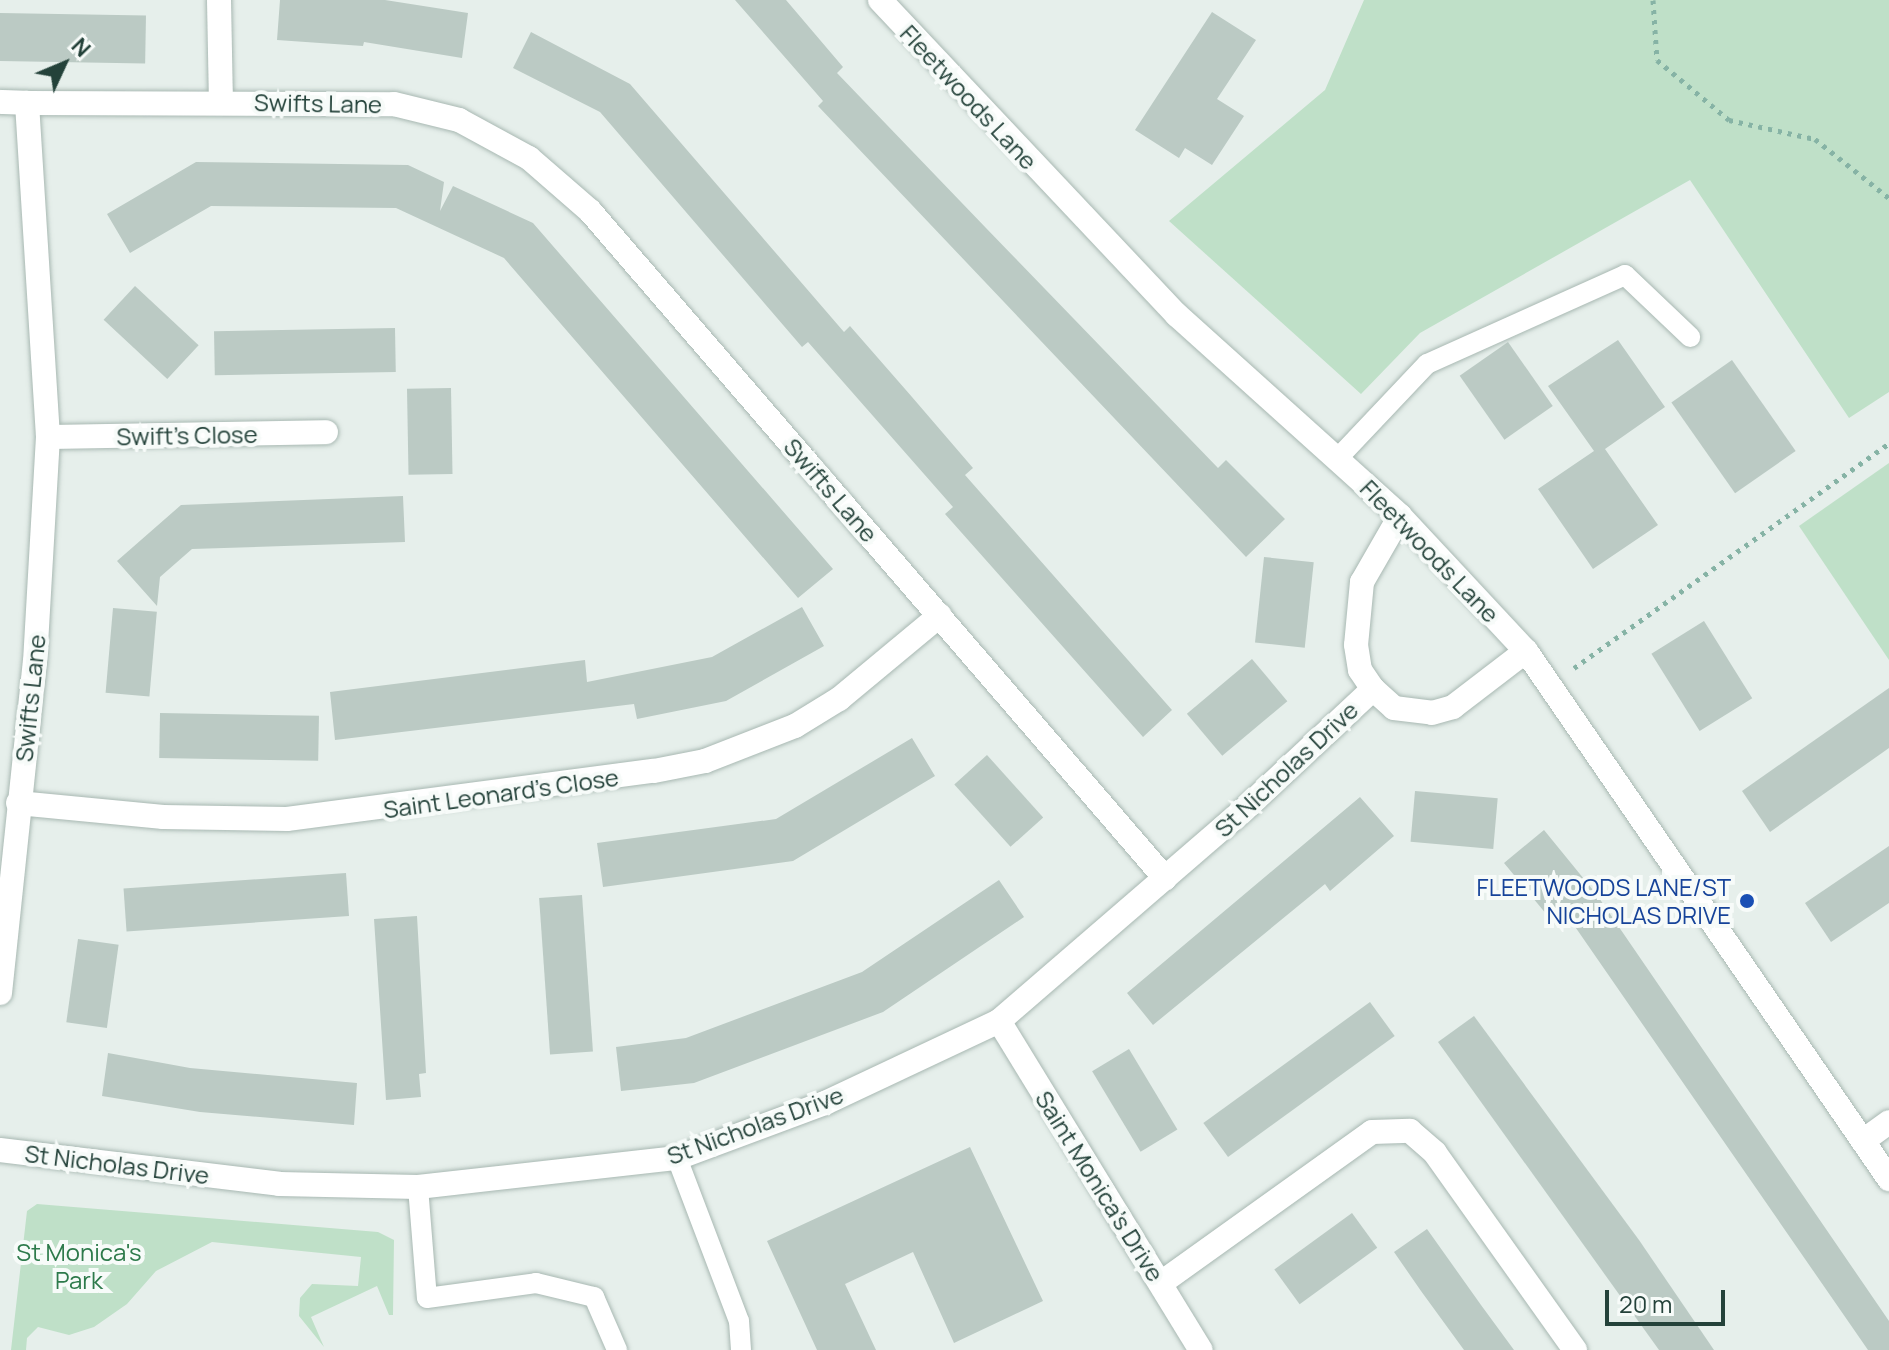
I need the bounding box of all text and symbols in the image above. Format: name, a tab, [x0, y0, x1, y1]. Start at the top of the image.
street label: Fleetwoods Lane	[895, 19, 1043, 175]
north arrow	[24, 24, 104, 104]
text: N	[65, 31, 98, 63]
street label: Swifts Lane	[254, 87, 382, 119]
street label: Swift's Close	[116, 419, 258, 451]
street label: Swifts Lane	[778, 432, 884, 548]
street label: Fleetwoods Lane	[1355, 474, 1505, 628]
street label: Swifts Lane	[9, 633, 51, 763]
street label: St Nicholas Drive	[1208, 695, 1364, 843]
street label: Saint Leonard's Close	[382, 762, 620, 824]
place label: FLEETWOODS LANE/ST NICHOLAS DRIVE	[1477, 873, 1731, 929]
marker: FLEETWOODS LANE/ST NICHOLAS DRIVE	[1738, 892, 1756, 910]
street label: St Nicholas Drive	[663, 1080, 847, 1170]
street label: Saint Monica's Drive	[1030, 1085, 1170, 1287]
street label: St Nicholas Drive	[23, 1138, 211, 1190]
park label: St Monica's Park	[16, 1238, 142, 1294]
scale bar	[1609, 1274, 1729, 1324]
text: 20 m	[1619, 1287, 1672, 1320]

